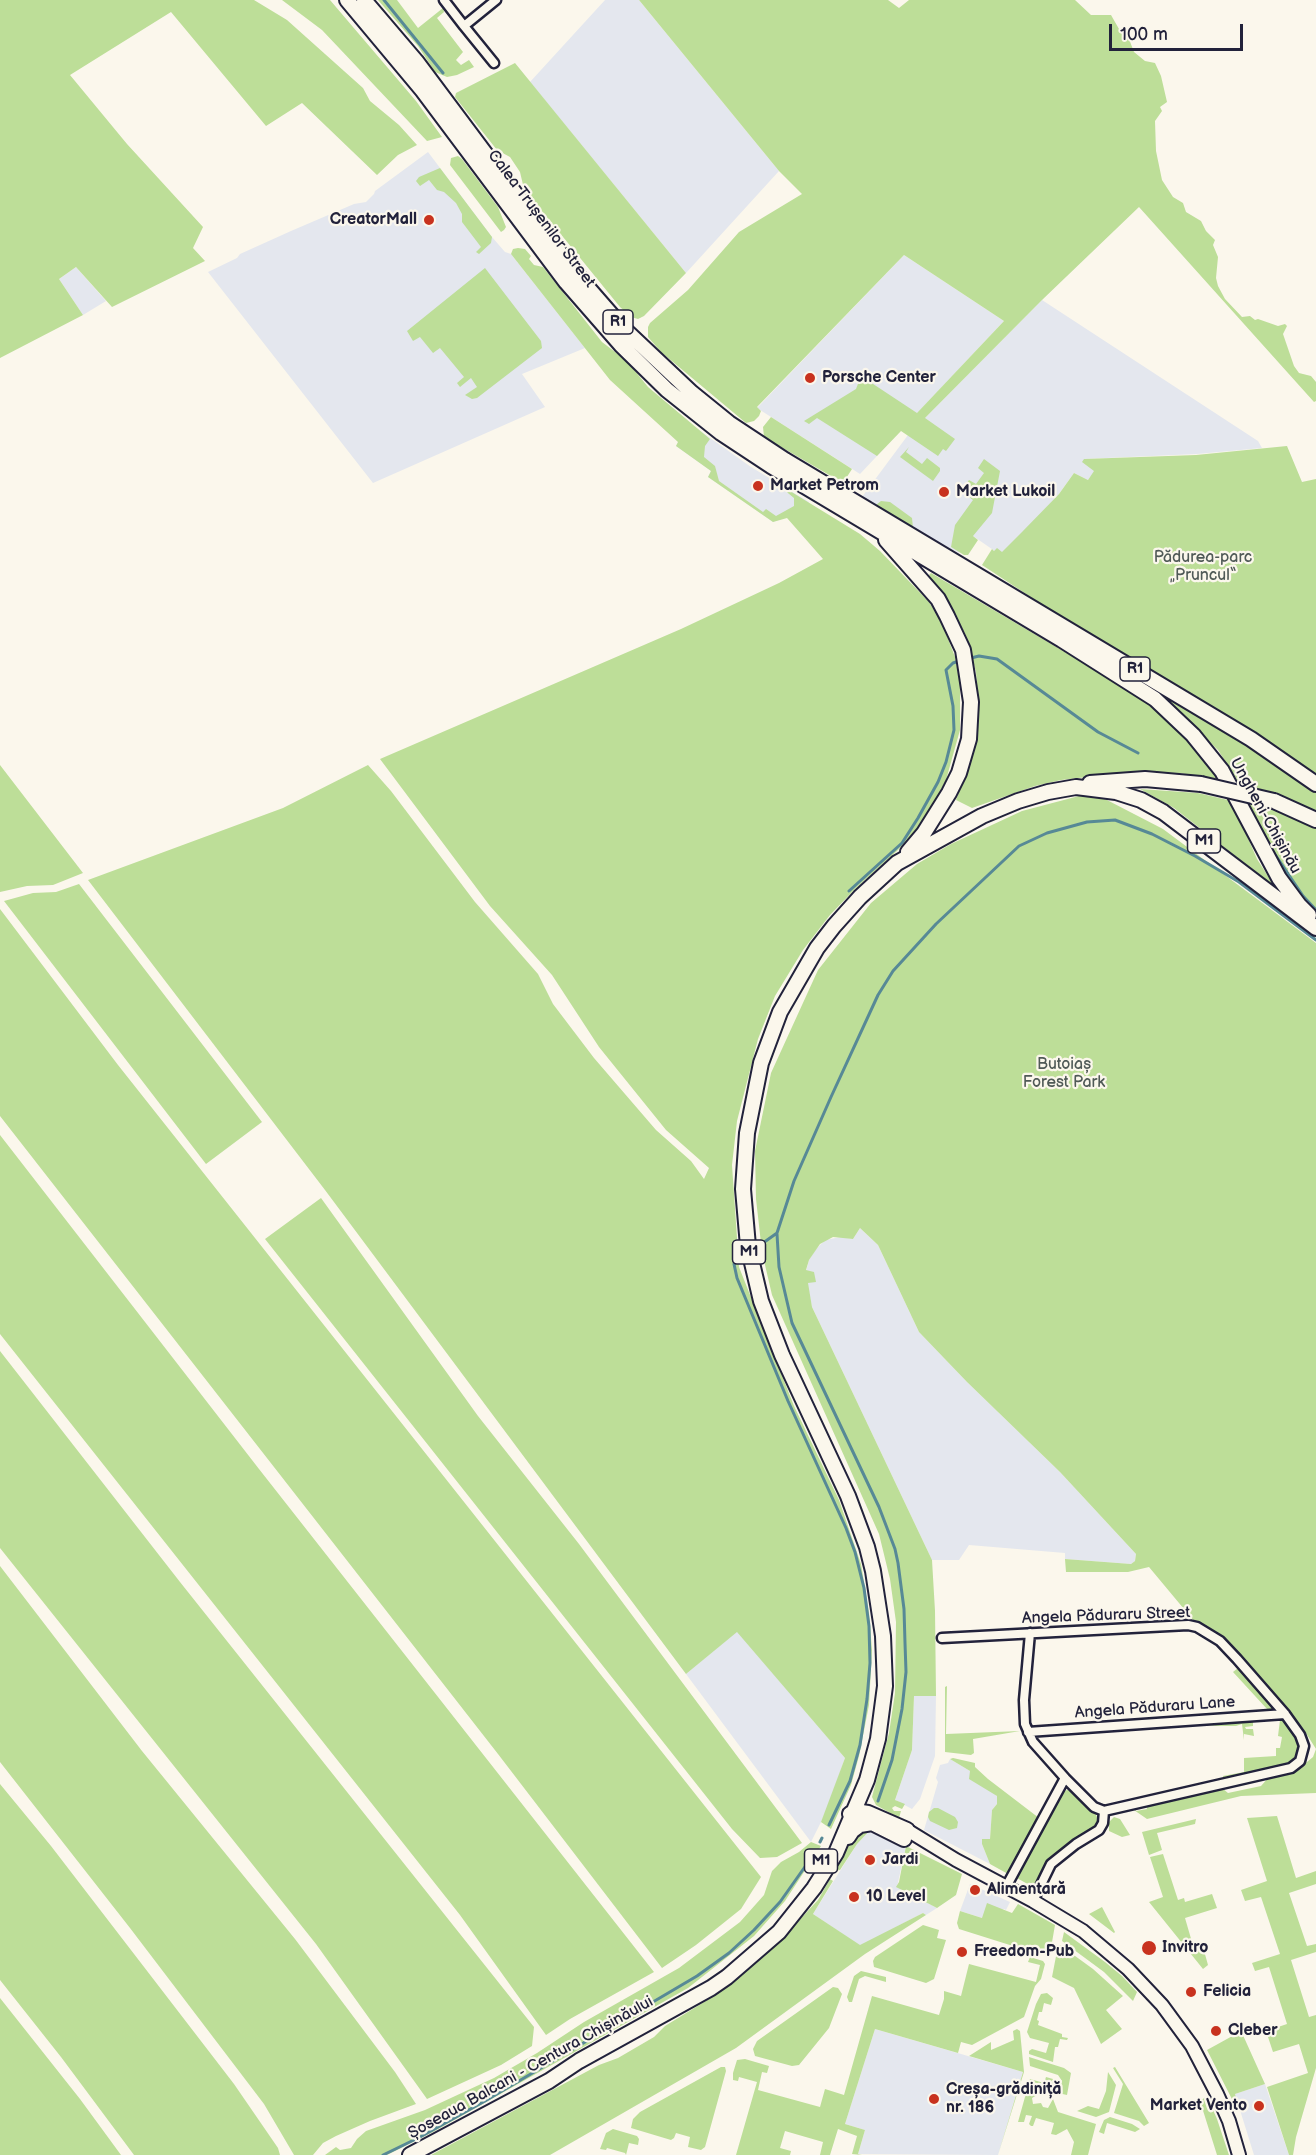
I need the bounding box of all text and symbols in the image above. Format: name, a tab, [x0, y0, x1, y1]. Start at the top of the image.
scale bar	[1112, 12, 1246, 50]
text: 100 m	[1120, 24, 1168, 45]
street label: Calea Trușenilor Street	[483, 147, 599, 291]
place label: CreatorMall	[330, 210, 417, 230]
marker: CreatorMall	[422, 213, 436, 227]
road number: R1	[603, 310, 633, 334]
place label: Porsche Center	[822, 368, 936, 388]
marker: Porsche Center	[803, 371, 817, 385]
place label: Market Petrom	[770, 476, 879, 496]
marker: Market Petrom	[751, 479, 765, 493]
place label: Market Lukoil	[956, 482, 1055, 502]
marker: Market Lukoil	[937, 485, 951, 499]
park label: Pădurea-parc „Pruncul“	[1154, 548, 1252, 586]
road number: R1	[1120, 657, 1150, 681]
street label: Ungheni-Chișinău	[1225, 755, 1305, 877]
road number: M1	[1188, 829, 1220, 853]
park label: Butoiaș Forest Park	[1023, 1055, 1105, 1093]
road number: M1	[732, 1240, 766, 1264]
street label: Angela Păduraru Street	[1022, 1603, 1190, 1629]
street label: Angela Păduraru Lane	[1074, 1693, 1236, 1723]
road number: M1	[804, 1849, 838, 1873]
place label: Jardi	[882, 1850, 918, 1870]
marker: Jardi	[863, 1853, 877, 1867]
place label: Alimentară	[987, 1880, 1066, 1900]
marker: Alimentară	[968, 1883, 982, 1897]
place label: 10 Level	[866, 1887, 926, 1907]
marker: 10 Level	[847, 1890, 861, 1904]
place label: Invitro	[1162, 1938, 1208, 1958]
marker: Invitro	[1140, 1939, 1158, 1957]
place label: Freedom-Pub	[974, 1942, 1074, 1962]
marker: Freedom-Pub	[955, 1945, 969, 1959]
place label: Felicia	[1203, 1982, 1251, 2002]
marker: Felicia	[1184, 1985, 1198, 1999]
street label: Șoseaua Balcani - Centura Chișinăului	[405, 1992, 657, 2144]
place label: Cleber	[1228, 2021, 1278, 2041]
marker: Cleber	[1209, 2024, 1223, 2038]
place label: Creșa-grădiniță nr. 186	[946, 2080, 1061, 2118]
marker: Creșa-grădiniță nr. 186	[927, 2092, 941, 2106]
place label: Market Vento	[1150, 2096, 1247, 2116]
marker: Market Vento	[1252, 2099, 1266, 2113]

